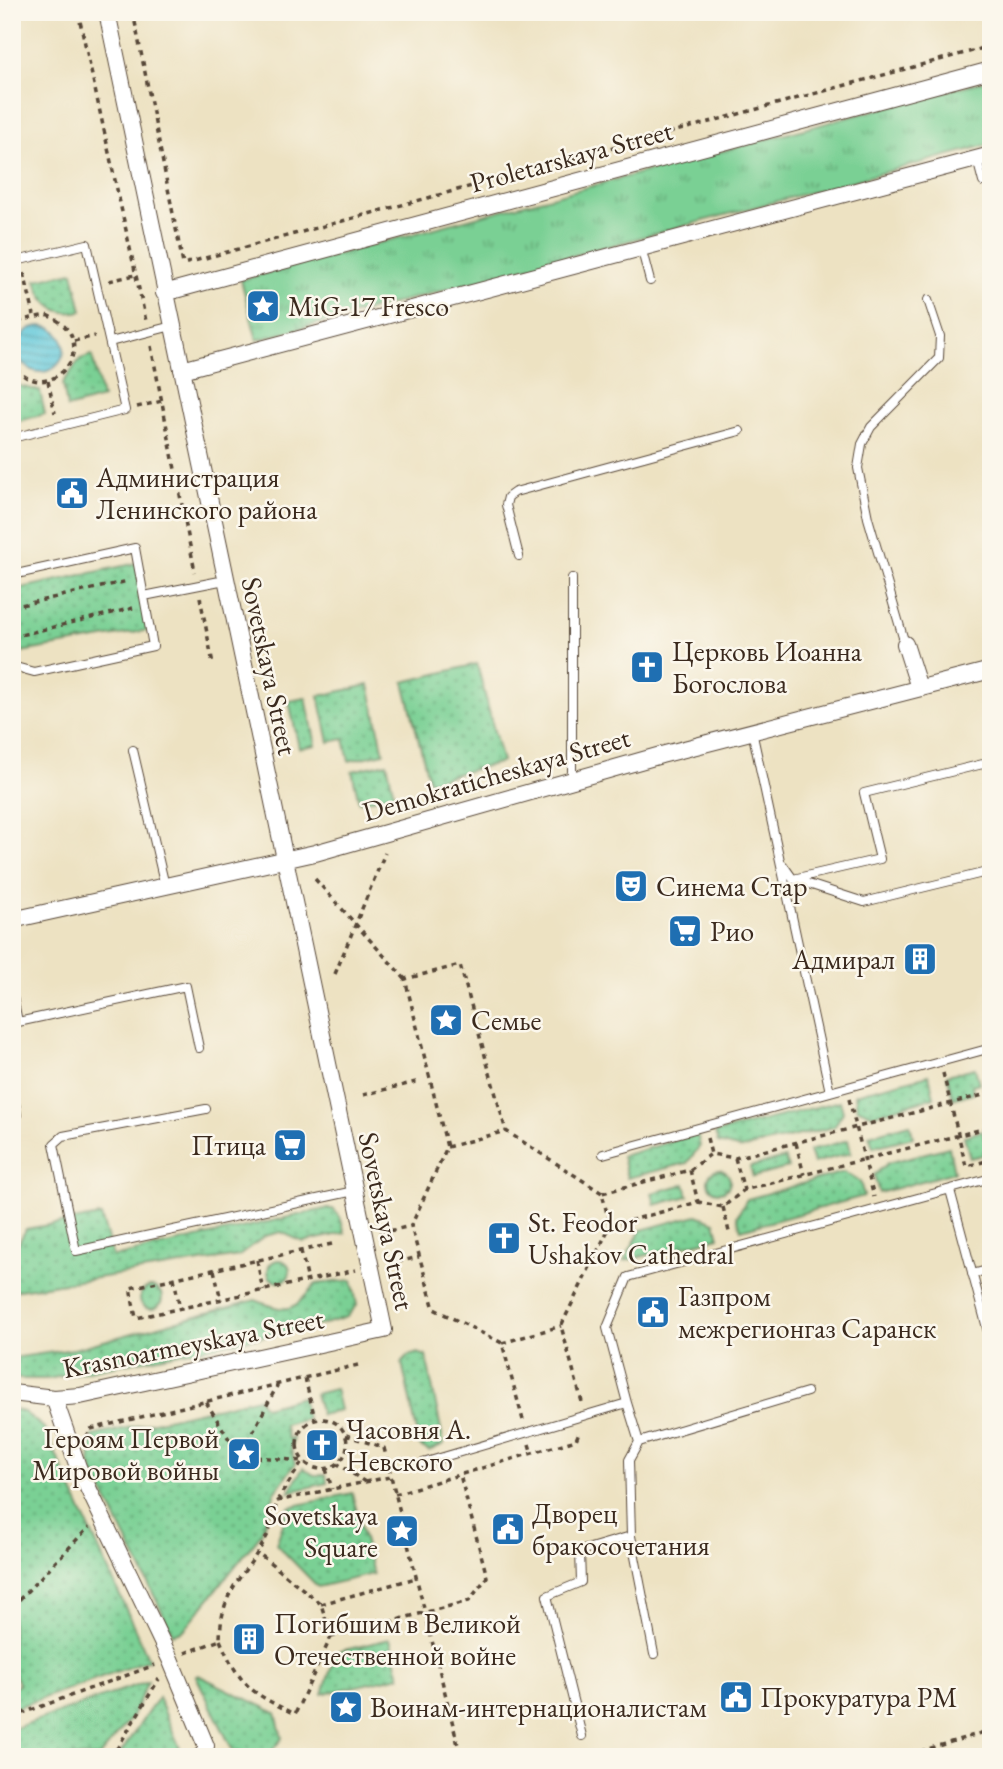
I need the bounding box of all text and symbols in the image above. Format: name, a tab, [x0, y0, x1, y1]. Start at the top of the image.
street label: Proletarskaya Street	[466, 112, 677, 200]
place icon: MiG-17 Fresco	[244, 287, 282, 325]
place label: MiG-17 Fresco	[288, 288, 449, 324]
place label: Администрация Ленинского района	[95, 459, 318, 527]
public building icon: Администрация Ленинского района	[53, 474, 91, 512]
street label: Sovetskaya Street	[234, 574, 306, 758]
place label: Церковь Иоанна Богослова	[672, 633, 863, 701]
church icon: Церковь Иоанна Богослова	[628, 648, 666, 686]
street label: Demokraticheskaya Street	[358, 719, 634, 829]
theatre icon: Синема Стар	[612, 867, 650, 905]
place label: Синема Стар	[656, 868, 808, 904]
supermarket icon: Рио	[666, 912, 704, 950]
place label: Рио	[710, 913, 754, 949]
building icon: Адмирал	[901, 940, 939, 978]
place label: Адмирал	[791, 941, 895, 977]
place icon: Семье	[427, 1001, 465, 1039]
place label: Семье	[471, 1002, 542, 1038]
supermarket icon: Птица	[271, 1126, 309, 1164]
place label: Птица	[191, 1127, 267, 1163]
street label: Sovetskaya Street	[351, 1129, 423, 1313]
place label: St. Feodor Ushakov Cathedral	[528, 1204, 734, 1272]
church icon: St. Feodor Ushakov Cathedral	[485, 1219, 523, 1257]
place label: Газпром межрегионгаз Саранск	[678, 1278, 936, 1346]
public building icon: Газпром межрегионгаз Саранск	[634, 1293, 672, 1331]
street label: Krasnoarmeyskaya Street	[59, 1300, 327, 1386]
place label: Часовня А. Невского	[346, 1411, 471, 1479]
place label: Героям Первой Мировой войны	[32, 1420, 219, 1488]
church icon: Часовня А. Невского	[303, 1426, 341, 1464]
place icon: Героям Первой Мировой войны	[225, 1435, 263, 1473]
place label: Дворец бракосочетания	[532, 1495, 710, 1563]
place label: Sovetskaya Square	[264, 1497, 379, 1565]
public building icon: Дворец бракосочетания	[489, 1510, 527, 1548]
place icon: Sovetskaya Square	[383, 1512, 421, 1550]
place label: Погибшим в Великой Отечественной войне	[274, 1605, 521, 1673]
building icon: Погибшим в Великой Отечественной войне	[230, 1620, 268, 1658]
public building icon: Прокуратура РМ	[717, 1678, 755, 1716]
place label: Прокуратура РМ	[760, 1679, 958, 1715]
place icon: Воинам-интернационалистам	[327, 1688, 365, 1726]
place label: Воинам-интернационалистам	[370, 1689, 707, 1725]

